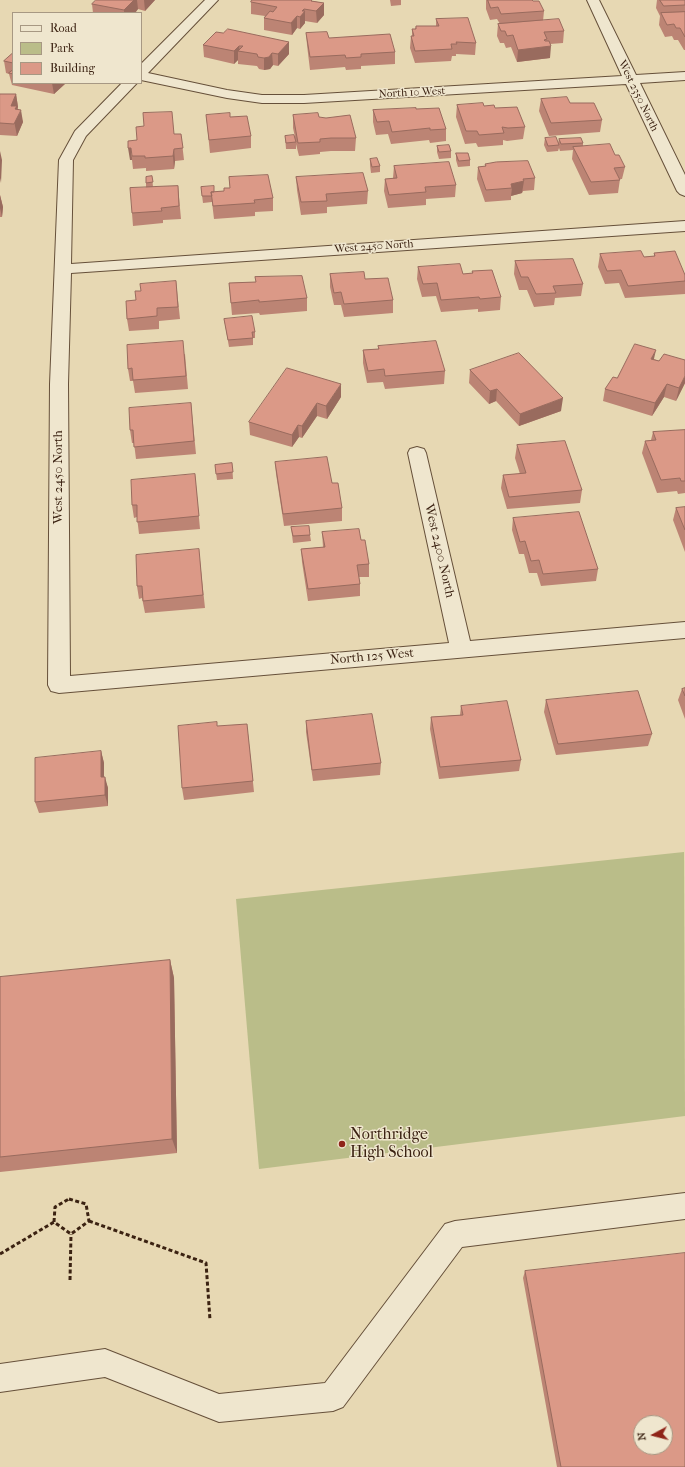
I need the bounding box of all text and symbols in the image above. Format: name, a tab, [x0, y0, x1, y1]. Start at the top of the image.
legend	[12, 12, 142, 84]
text: Road	[50, 21, 77, 35]
text: Park	[50, 41, 74, 55]
street label: West 2350 North	[615, 58, 661, 134]
text: Building	[50, 61, 95, 75]
street label: North 10 West	[378, 85, 446, 101]
street label: West 2450 North	[334, 238, 414, 256]
street label: West 2450 North	[51, 430, 67, 524]
street label: West 2400 North	[421, 503, 457, 599]
street label: North 125 West	[330, 646, 414, 668]
place label: Northridge High School	[350, 1125, 433, 1163]
marker: Northridge High School	[337, 1139, 347, 1149]
north arrow	[633, 1415, 673, 1455]
text: N	[635, 1431, 649, 1441]

